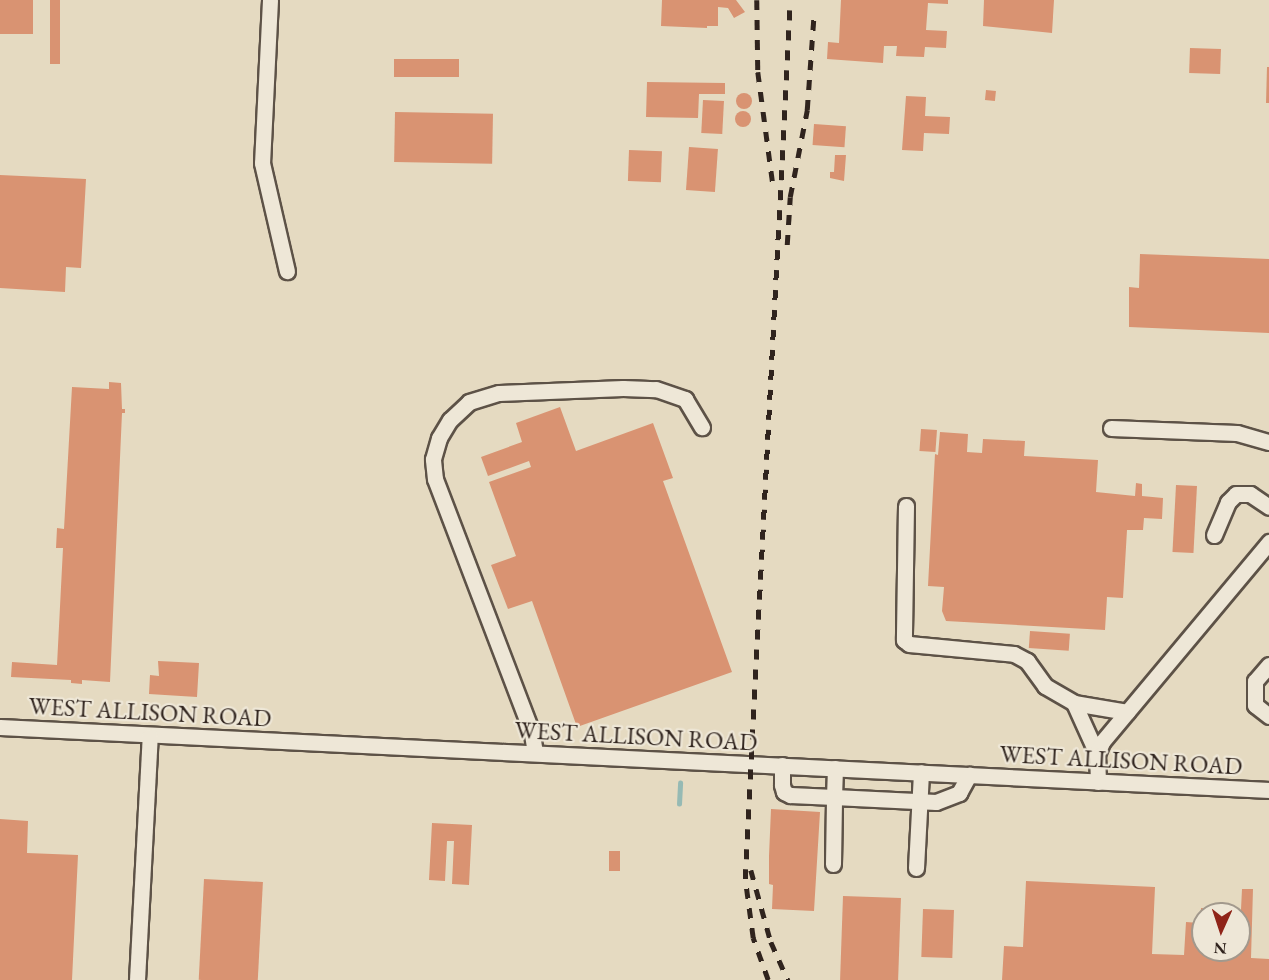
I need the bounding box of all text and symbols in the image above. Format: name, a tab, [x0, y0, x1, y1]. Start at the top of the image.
street label: WEST ALLISON ROAD	[28, 691, 272, 733]
street label: WEST ALLISON ROAD	[514, 715, 758, 757]
street label: WEST ALLISON ROAD	[999, 739, 1243, 781]
north arrow	[1191, 902, 1251, 962]
text: N	[1213, 938, 1227, 959]

